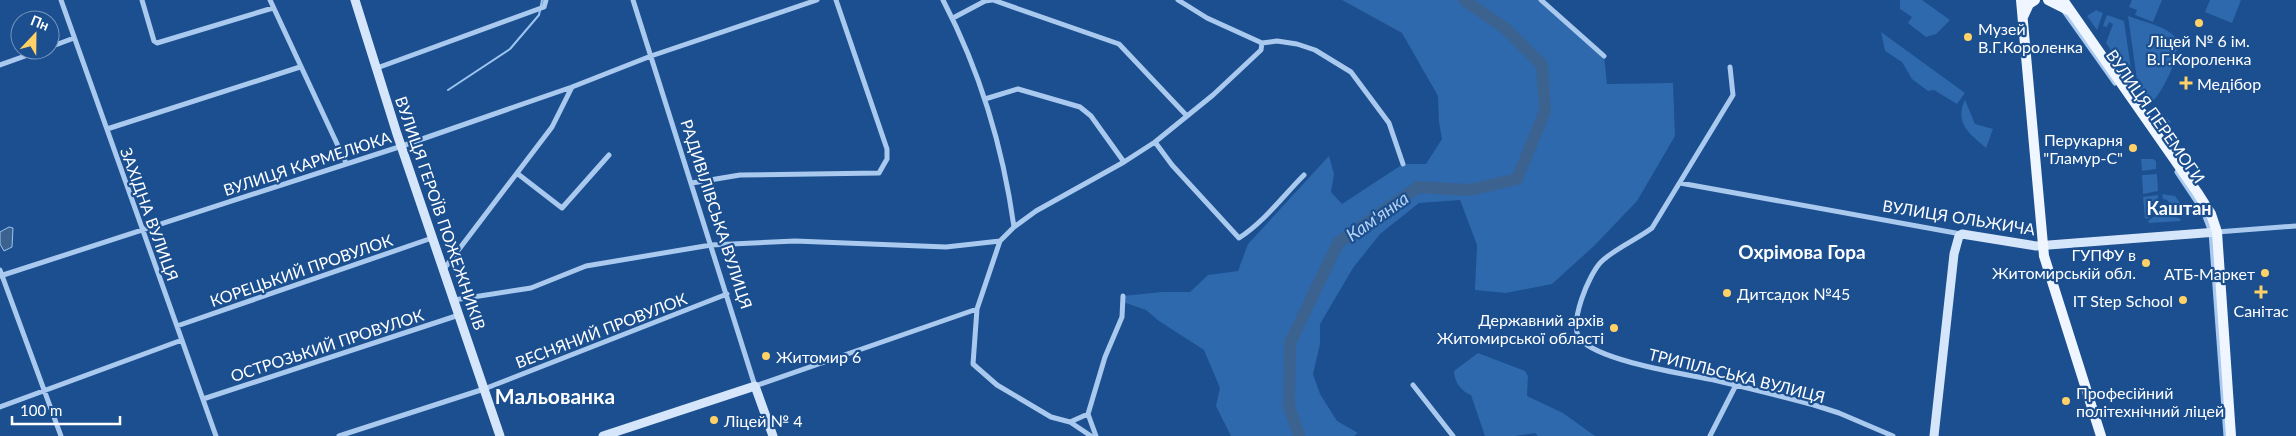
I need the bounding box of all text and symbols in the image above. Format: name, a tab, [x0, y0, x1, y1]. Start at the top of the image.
north arrow	[10, 10, 60, 60]
text: Пн	[28, 11, 52, 34]
marker: Ліцей № 6 ім. В.Г.Короленка	[2193, 17, 2205, 29]
place label: Музей В.Г.Короленка	[1978, 19, 2083, 56]
marker: Музей В.Г.Короленка	[1962, 31, 1974, 43]
place label: Ліцей № 6 ім. В.Г.Короленка	[2147, 31, 2251, 68]
street label: ВУЛИЦЯ ПЕРЕМОГИ	[2103, 46, 2209, 186]
place label: Медібор	[2197, 74, 2261, 93]
marker: Медібор	[2179, 76, 2193, 90]
street label: ВУЛИЦЯ ГЕРОЇВ ПОЖЕЖНИКІВ	[392, 94, 490, 332]
street label: РАДИВІЛІВСЬКА ВУЛИЦЯ	[677, 117, 757, 311]
street label: ВУЛИЦЯ КАРМЕЛЮКА	[221, 127, 393, 199]
place label: Перукарня "Гламур-С"	[2043, 130, 2123, 167]
marker: Перукарня "Гламур-С"	[2127, 142, 2139, 154]
street label: ЗАХІДНА ВУЛИЦЯ	[117, 145, 183, 283]
water label: Кам'янка	[1341, 186, 1413, 246]
street label: ВУЛИЦЯ ОЛЬЖИЧА	[1881, 196, 2037, 238]
district label: Каштан	[2146, 197, 2212, 219]
street label: КОРЕЦЬКИЙ ПРОВУЛОК	[207, 230, 395, 310]
district label: Охрімова Гора	[1738, 240, 1866, 263]
place label: ГУПФУ в Житомирській обл.	[1992, 245, 2136, 282]
marker: ГУПФУ в Житомирській обл.	[2140, 257, 2152, 269]
place label: АТБ-Маркет	[2164, 264, 2255, 283]
marker: АТБ-Маркет	[2259, 267, 2271, 279]
place label: Дитсадок №45	[1737, 284, 1850, 303]
marker: Санітас	[2255, 286, 2267, 298]
marker: Дитсадок №45	[1721, 287, 1733, 299]
street label: ВЕСНЯНИЙ ПРОВУЛОК	[513, 288, 690, 372]
place label: IT Step School	[2073, 291, 2173, 310]
marker: IT Step School	[2177, 294, 2189, 306]
place label: Санітас	[2233, 301, 2289, 320]
street label: ОСТРОЗЬКИЙ ПРОВУЛОК	[228, 305, 426, 385]
place label: Державний архів Житомирської області	[1437, 310, 1604, 347]
marker: Державний архів Житомирської області	[1608, 322, 1620, 334]
street label: ТРИПІЛЬСЬКА ВУЛИЦЯ	[1647, 344, 1827, 406]
place label: Житомир 6	[776, 347, 861, 366]
marker: Житомир 6	[760, 350, 772, 362]
district label: Мальованка	[495, 383, 615, 408]
place label: Професійний політехнічний ліцей	[2076, 383, 2224, 420]
scale bar	[12, 394, 120, 426]
marker: Професійний політехнічний ліцей	[2060, 395, 2072, 407]
text: 100 m	[20, 401, 62, 419]
place label: Ліцей № 4	[723, 411, 803, 430]
marker: Ліцей № 4	[708, 414, 720, 426]

